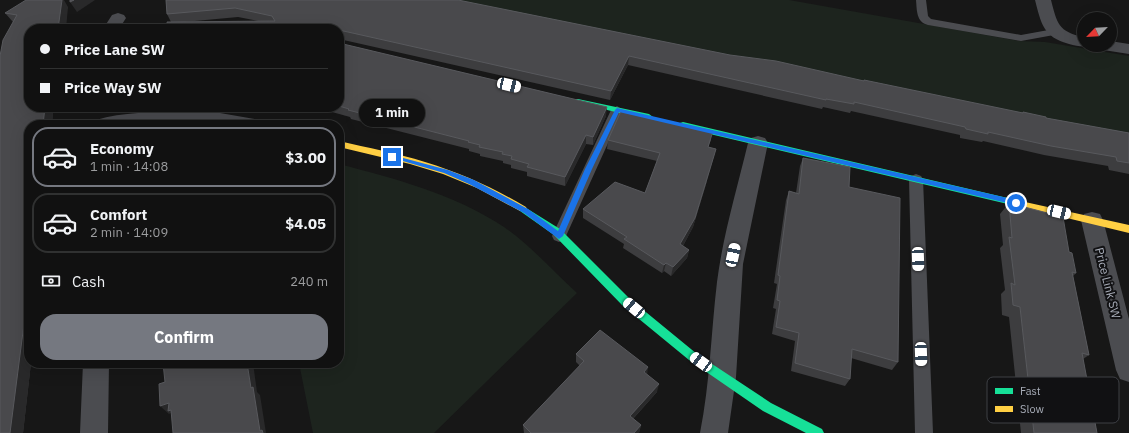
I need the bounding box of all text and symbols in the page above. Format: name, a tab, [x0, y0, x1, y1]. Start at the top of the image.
north arrow	[1077, 12, 1117, 52]
map controls	[1077, 12, 1117, 52]
text: Price Lane SW	[64, 40, 165, 59]
car	[496, 76, 522, 94]
text: Price Way SW	[64, 78, 161, 97]
callout: 1 min	[359, 99, 425, 127]
text: 1 min	[375, 104, 409, 121]
icon: car	[42, 139, 78, 175]
text: Economy	[90, 139, 154, 158]
text: $3.00	[285, 148, 326, 167]
route end	[383, 148, 401, 166]
text: 1 min · 14:08	[90, 158, 168, 175]
route start	[1007, 194, 1025, 212]
car	[1046, 203, 1072, 221]
icon: car	[42, 205, 78, 241]
text: Comfort	[90, 205, 147, 224]
text: $4.05	[285, 214, 326, 233]
text: 2 min · 14:09	[90, 224, 168, 241]
car	[725, 242, 741, 268]
street label: Price Link SW	[1092, 246, 1124, 320]
car	[912, 247, 924, 271]
icon: cash	[40, 270, 62, 292]
text: Cash	[72, 272, 105, 291]
text: 240 m	[290, 273, 328, 290]
car	[621, 296, 647, 320]
button: Confirm	[40, 314, 328, 360]
car	[915, 342, 927, 366]
car	[688, 350, 714, 374]
legend	[987, 377, 1119, 423]
text: Fast	[1020, 384, 1041, 398]
text: Slow	[1020, 402, 1044, 416]

